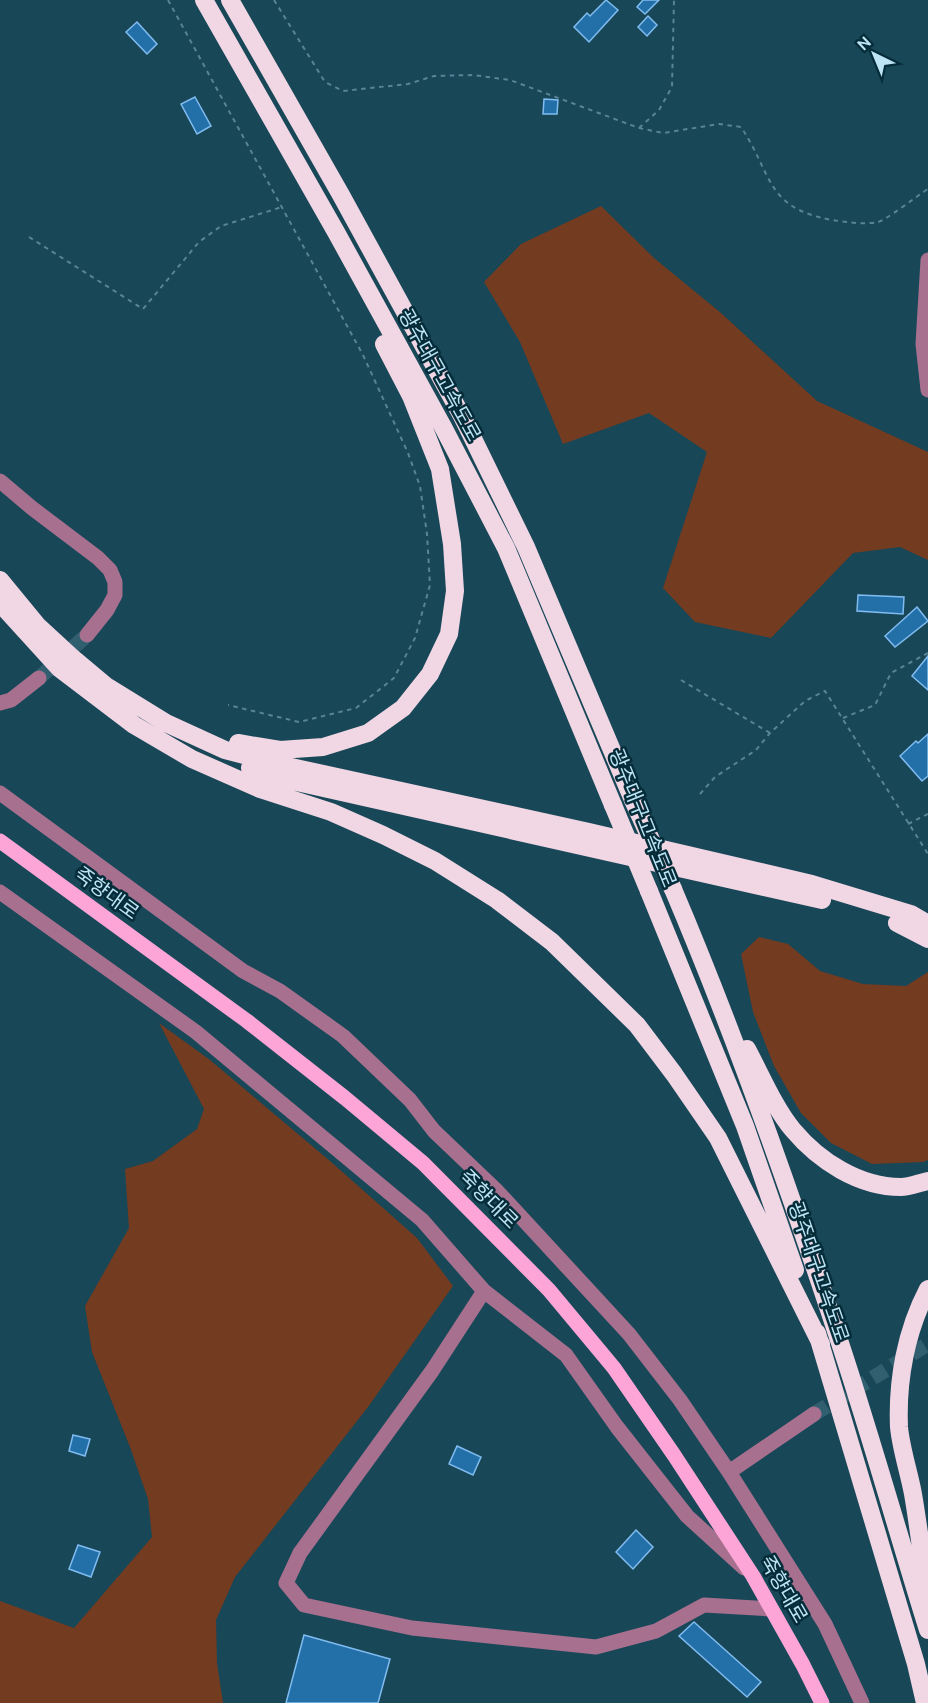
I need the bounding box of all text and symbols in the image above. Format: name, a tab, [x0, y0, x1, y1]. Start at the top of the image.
north arrow	[844, 24, 904, 84]
text: N	[853, 32, 874, 54]
street label: 광주대구고속도로	[395, 305, 486, 445]
street label: 광주대구고속도로	[605, 745, 682, 890]
street label: 죽향대로	[71, 862, 144, 924]
street label: 죽향대로	[455, 1164, 524, 1233]
street label: 광주대구고속도로	[785, 1199, 854, 1345]
street label: 죽향대로	[756, 1551, 813, 1626]

